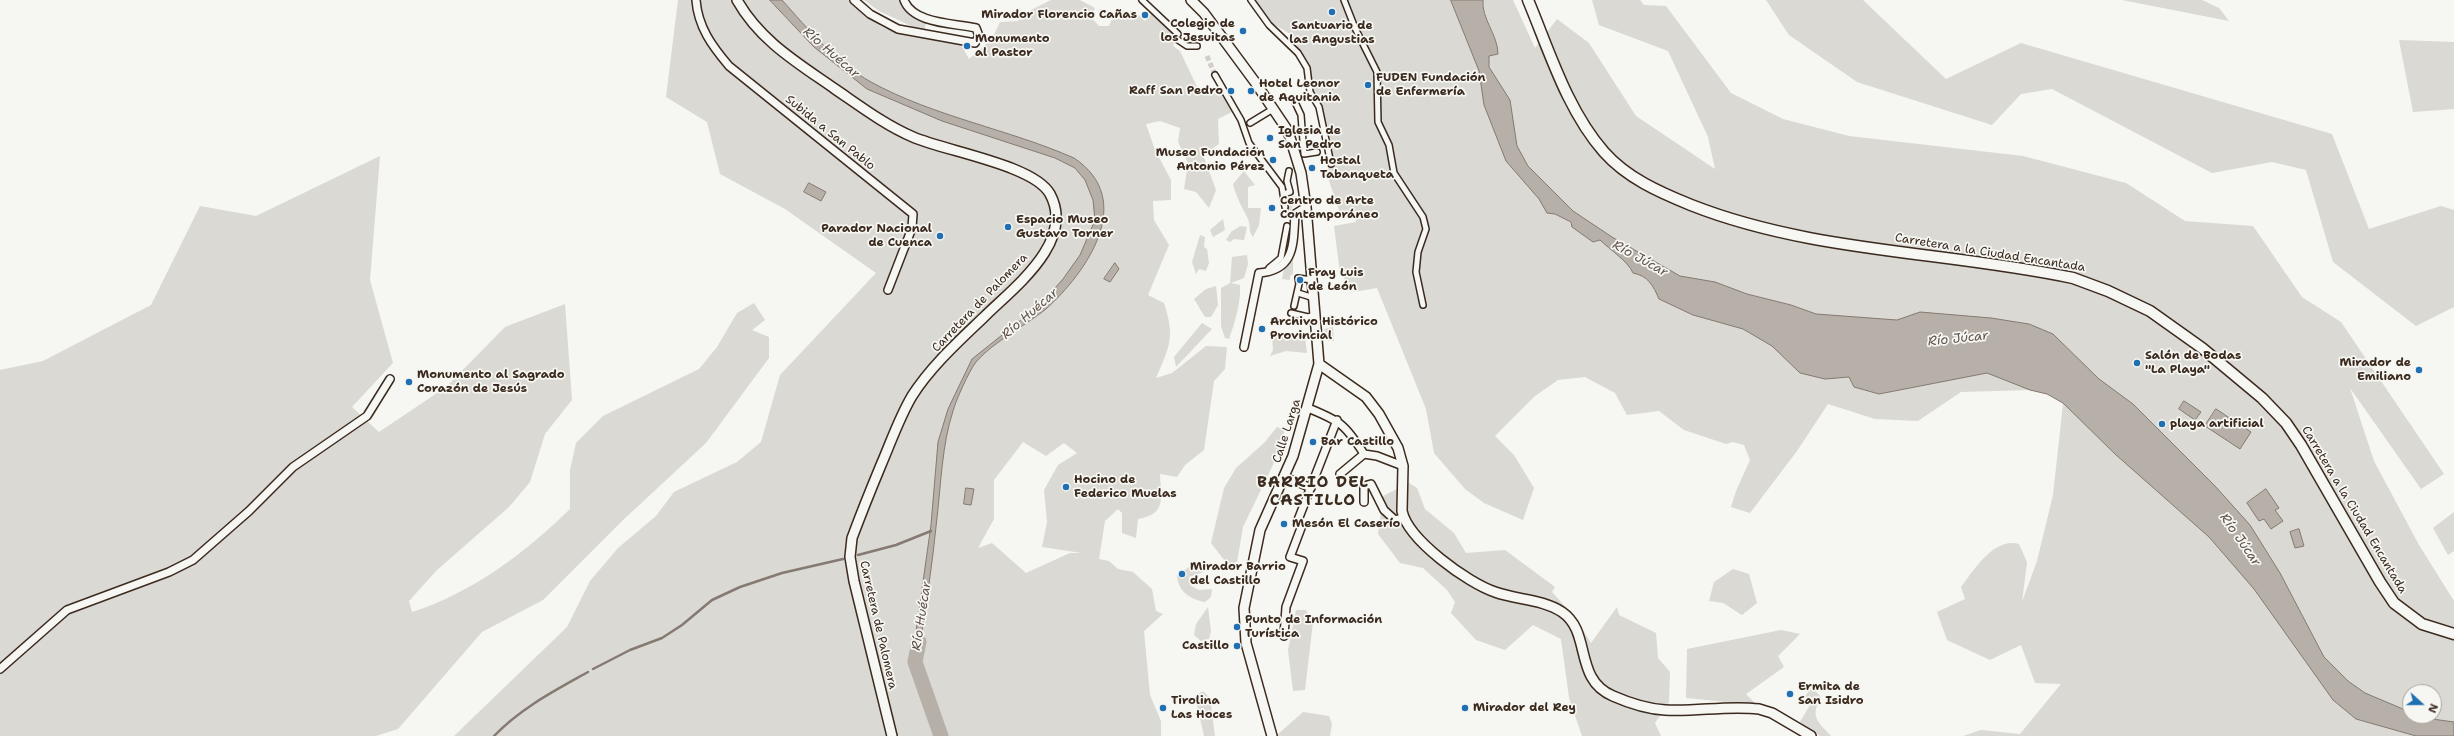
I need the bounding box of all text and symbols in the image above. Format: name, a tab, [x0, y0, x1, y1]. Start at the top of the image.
marker: Santuario de las Angustias	[1327, 7, 1337, 17]
place label: Mirador Florencio Cañas	[981, 8, 1137, 22]
marker: Mirador Florencio Cañas	[1140, 10, 1150, 20]
place label: Colegio de los Jesuitas	[1160, 17, 1235, 45]
place label: Santuario de las Angustias	[1289, 19, 1375, 47]
water label: Río Huécar	[800, 24, 862, 82]
marker: Colegio de los Jesuitas	[1238, 26, 1248, 36]
place label: Monumento al Pastor	[975, 32, 1050, 60]
marker: Monumento al Pastor	[962, 41, 972, 51]
place label: FUDEN Fundación de Enfermería	[1376, 71, 1486, 99]
place label: Hotel Leonor de Aquitania	[1259, 77, 1340, 105]
marker: FUDEN Fundación de Enfermería	[1363, 80, 1373, 90]
place label: Raff San Pedro	[1129, 84, 1223, 98]
marker: Raff San Pedro	[1226, 86, 1236, 96]
marker: Hotel Leonor de Aquitania	[1246, 86, 1256, 96]
street label: Subida a San Pablo	[782, 92, 878, 174]
place label: Iglesia de San Pedro	[1278, 124, 1341, 152]
marker: Iglesia de San Pedro	[1265, 133, 1275, 143]
place label: Museo Fundación Antonio Pérez	[1156, 146, 1265, 174]
place label: Hostal Tabanqueta	[1320, 154, 1394, 182]
marker: Museo Fundación Antonio Pérez	[1268, 155, 1278, 165]
marker: Hostal Tabanqueta	[1307, 163, 1317, 173]
place label: Centro de Arte Contemporáneo	[1280, 194, 1378, 222]
marker: Centro de Arte Contemporáneo	[1267, 203, 1277, 213]
place label: Espacio Museo Gustavo Torner	[1016, 213, 1113, 241]
place label: Parador Nacional de Cuenca	[821, 222, 932, 250]
marker: Espacio Museo Gustavo Torner	[1003, 222, 1013, 232]
marker: Parador Nacional de Cuenca	[935, 231, 945, 241]
street label: Carretera a la Ciudad Encantada	[1894, 231, 2086, 275]
water label: Río Júcar	[1610, 237, 1670, 281]
street label: Carretera de Palomera	[929, 251, 1031, 355]
place label: Fray Luis de León	[1308, 266, 1364, 294]
marker: Fray Luis de León	[1295, 275, 1305, 285]
water label: Río Huécar	[999, 285, 1061, 343]
place label: Archivo Histórico Provincial	[1270, 315, 1378, 343]
marker: Archivo Histórico Provincial	[1257, 324, 1267, 334]
water label: Río Júcar	[1927, 328, 1989, 350]
place label: Salón de Bodas "La Playa"	[2145, 349, 2241, 377]
place label: Mirador de Emiliano	[2339, 356, 2411, 384]
marker: Salón de Bodas "La Playa"	[2132, 358, 2142, 368]
marker: Mirador de Emiliano	[2414, 365, 2424, 375]
place label: Monumento al Sagrado Corazón de Jesús	[417, 368, 565, 396]
marker: Monumento al Sagrado Corazón de Jesús	[404, 377, 414, 387]
street label: Calle Larga	[1270, 397, 1304, 465]
place label: playa artificial	[2170, 417, 2264, 431]
marker: playa artificial	[2157, 419, 2167, 429]
street label: Carretera a la Ciudad Encantada	[2298, 424, 2410, 596]
place label: Bar Castillo	[1321, 435, 1394, 449]
marker: Bar Castillo	[1308, 437, 1318, 447]
place label: Hocino de Federico Muelas	[1074, 473, 1177, 501]
district label: BARRIO DEL CASTILLO	[1257, 473, 1369, 511]
marker: Hocino de Federico Muelas	[1061, 482, 1071, 492]
water label: Río Júcar	[2216, 511, 2264, 569]
place label: Mesón El Caserío	[1292, 517, 1400, 531]
marker: Mesón El Caserío	[1279, 519, 1289, 529]
street label: Carretera de Palomera	[856, 559, 900, 691]
place label: Mirador Barrio del Castillo	[1190, 560, 1286, 588]
marker: Mirador Barrio del Castillo	[1177, 569, 1187, 579]
water label: Río Huécar	[909, 580, 935, 652]
place label: Punto de Información Turística	[1245, 613, 1382, 641]
marker: Punto de Información Turística	[1232, 622, 1242, 632]
place label: Castillo	[1182, 639, 1229, 653]
marker: Castillo	[1232, 641, 1242, 651]
place label: Ermita de San Isidro	[1798, 680, 1864, 708]
north arrow	[2402, 684, 2442, 724]
marker: Ermita de San Isidro	[1785, 689, 1795, 699]
place label: Tirolina Las Hoces	[1171, 694, 1232, 722]
place label: Mirador del Rey	[1473, 701, 1576, 715]
text: N	[2424, 701, 2441, 715]
marker: Tirolina Las Hoces	[1158, 703, 1168, 713]
marker: Mirador del Rey	[1460, 703, 1470, 713]

